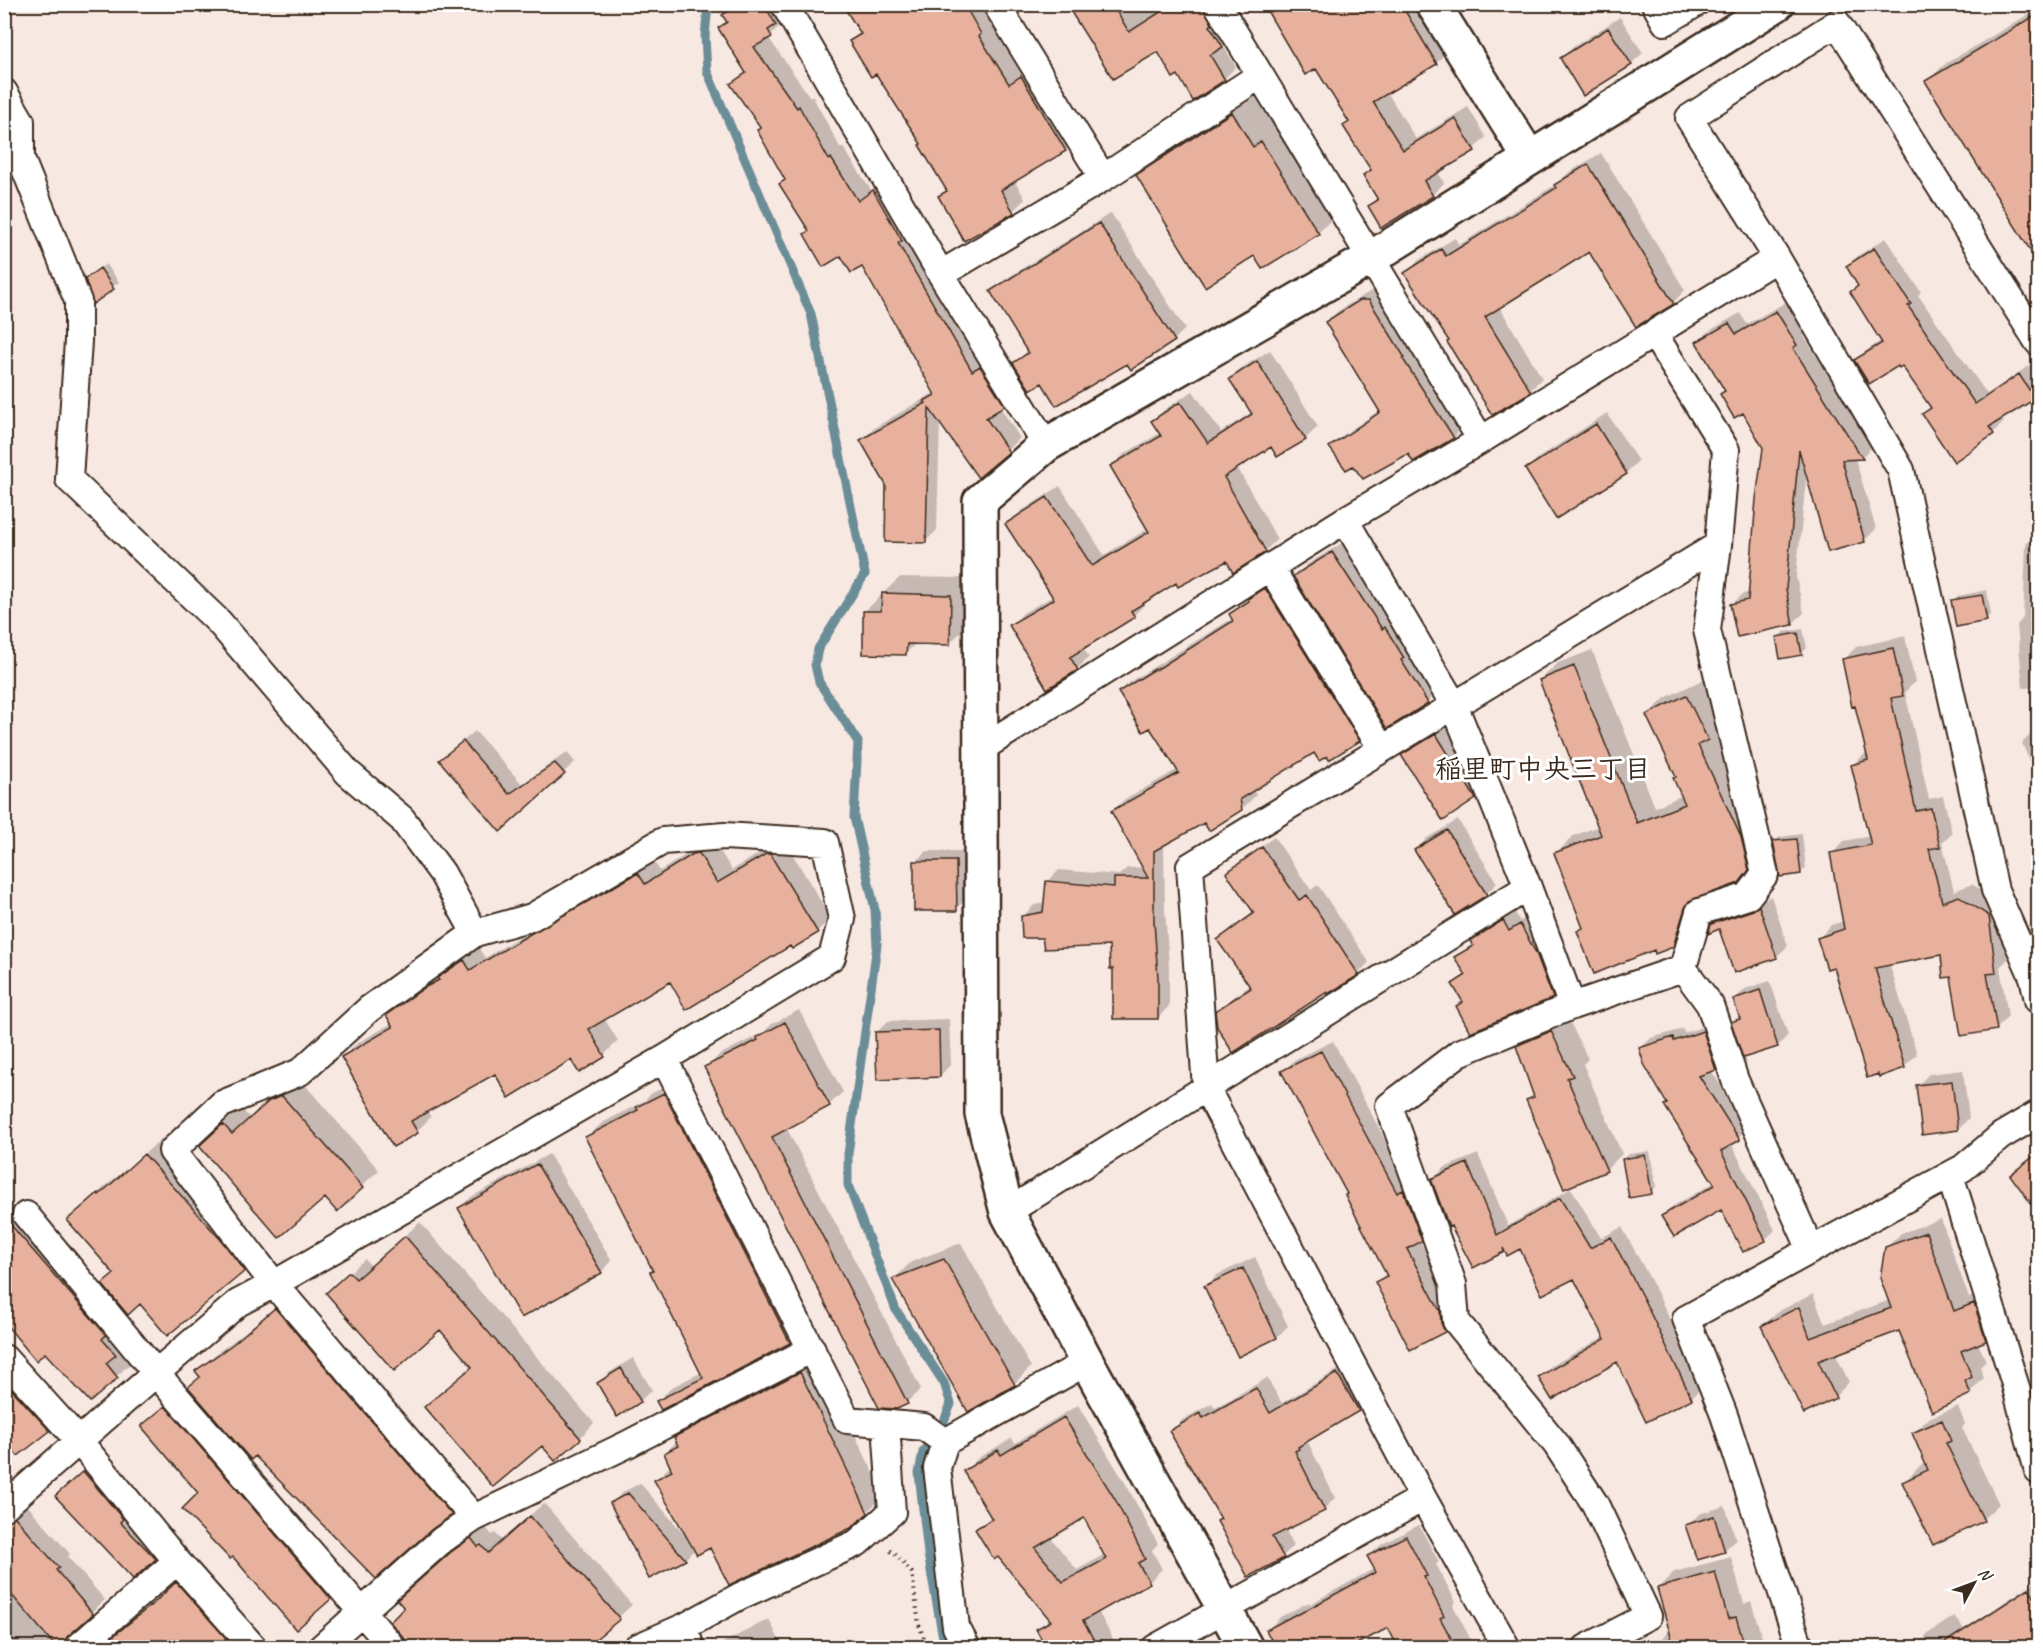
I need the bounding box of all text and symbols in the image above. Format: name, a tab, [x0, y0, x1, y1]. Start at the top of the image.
district label: 稲里町中央三丁目	[1435, 752, 1651, 786]
north arrow	[1944, 1553, 2004, 1613]
text: N	[1974, 1564, 1997, 1586]

